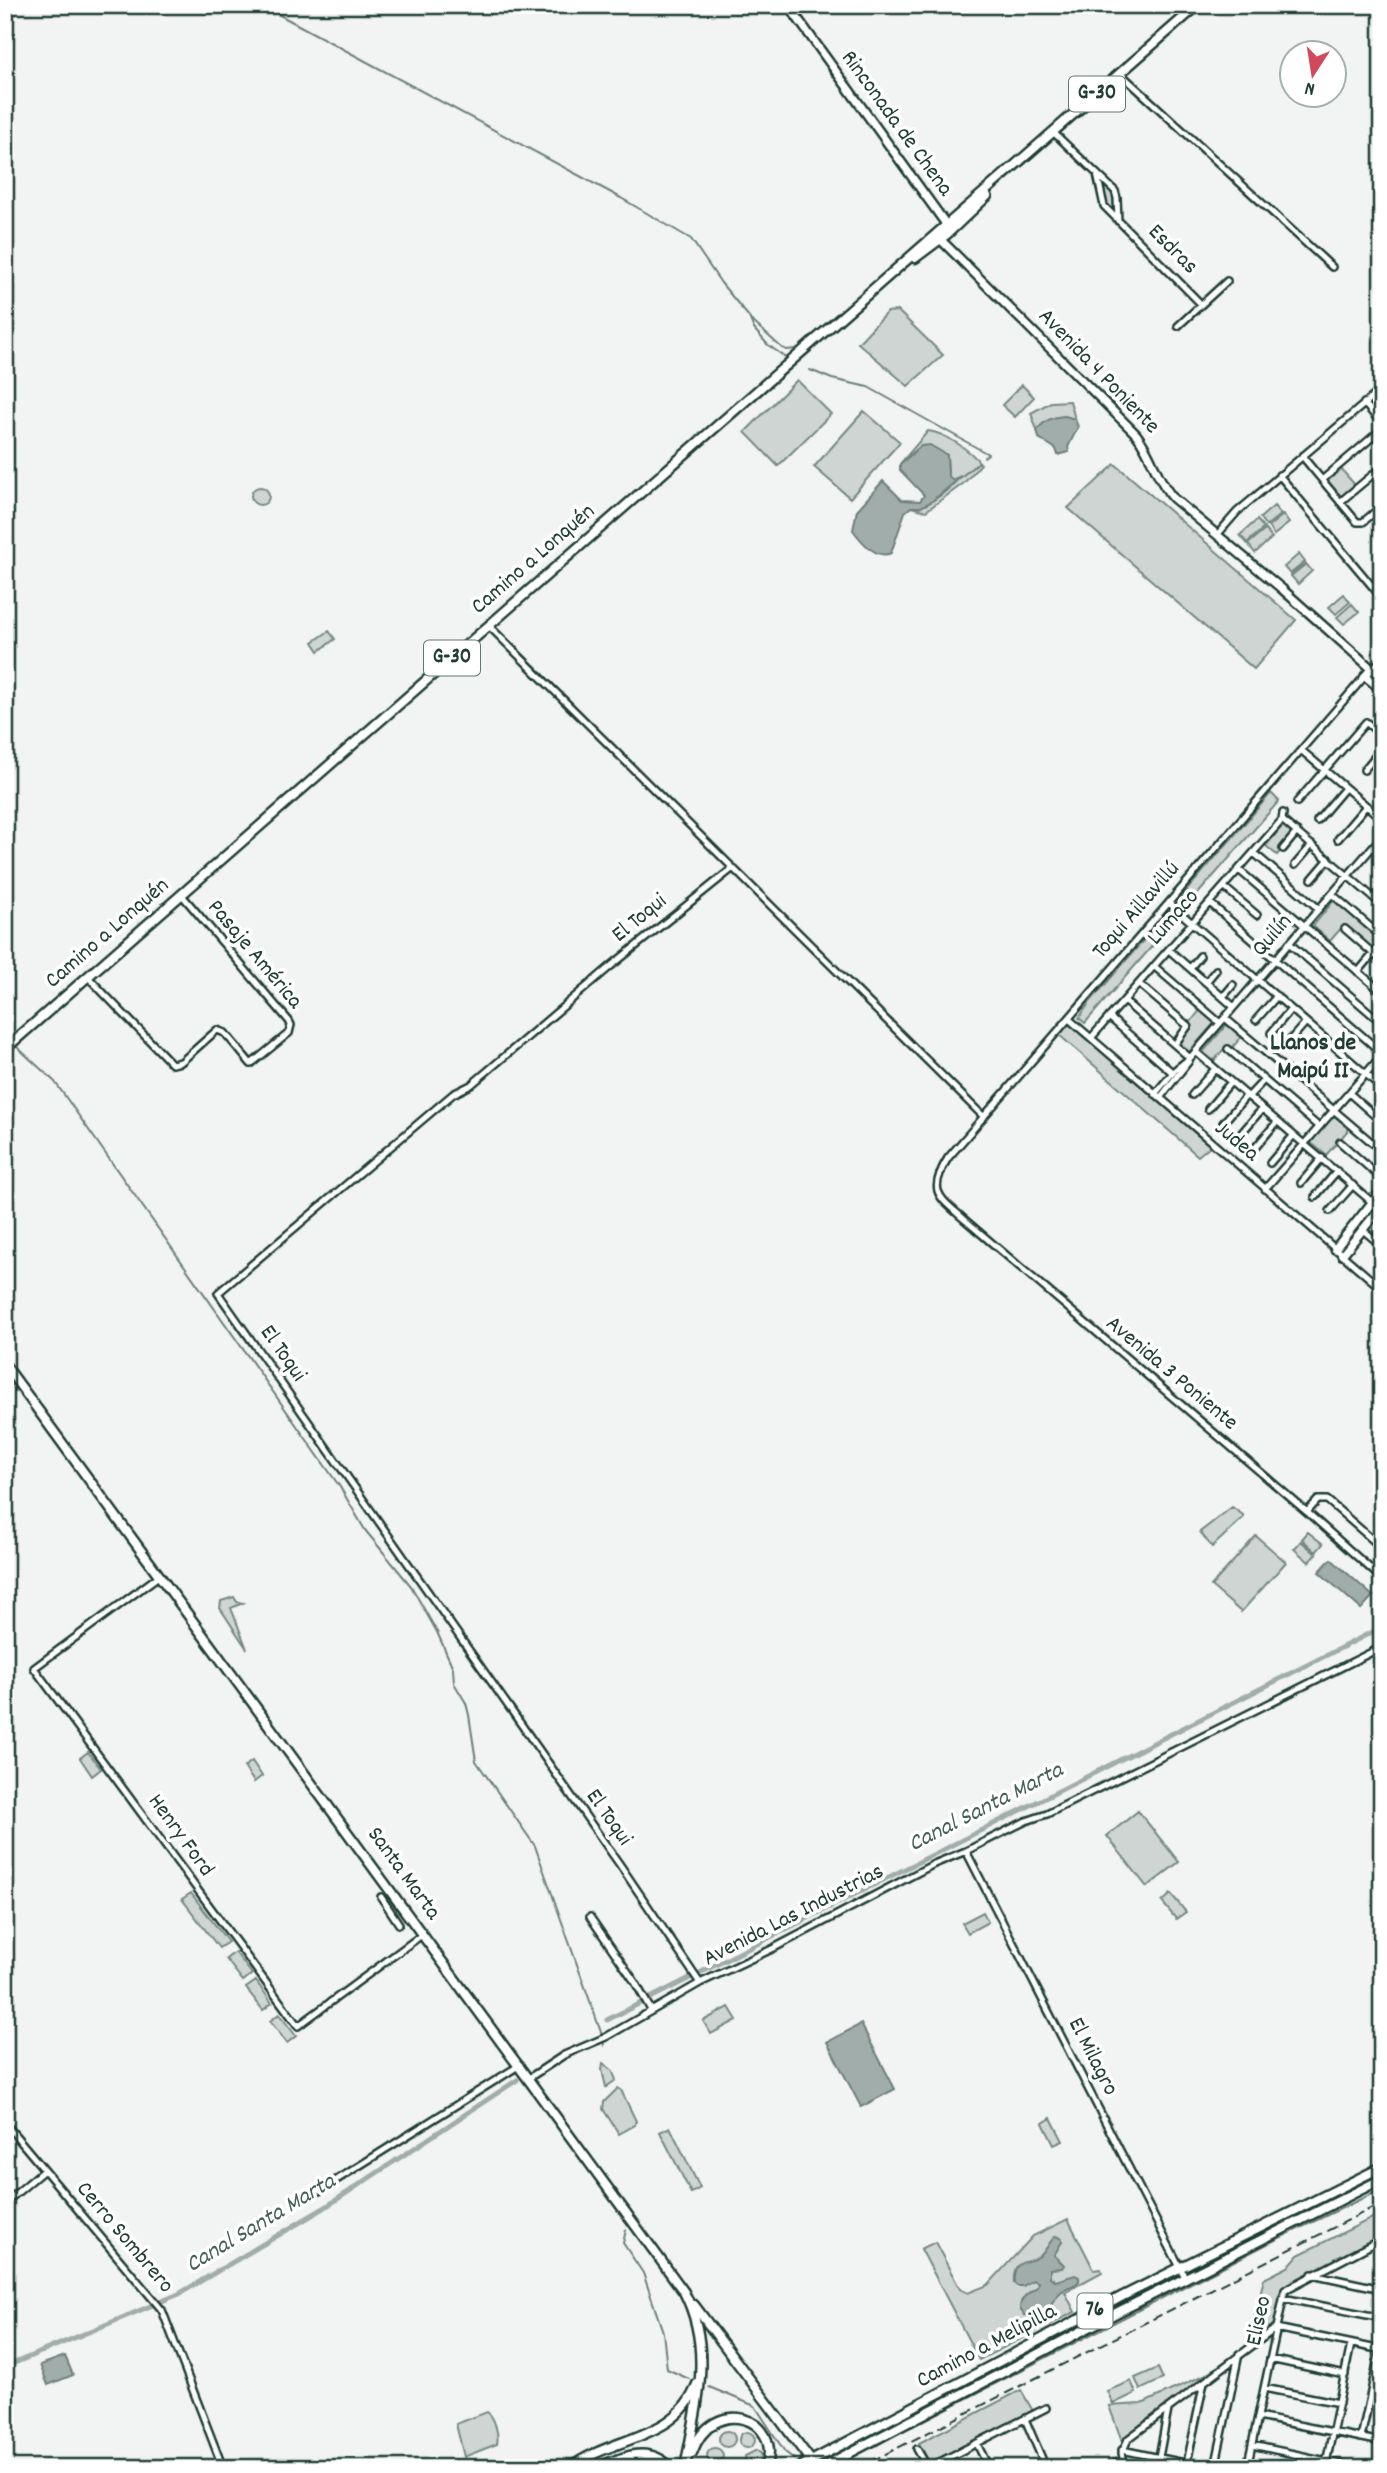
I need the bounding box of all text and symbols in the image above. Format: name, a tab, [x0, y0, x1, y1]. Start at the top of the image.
north arrow	[1278, 38, 1348, 108]
street label: Rinconada de Chena	[832, 44, 961, 205]
text: N	[1303, 73, 1318, 101]
road number: G-30	[1069, 76, 1125, 112]
street label: Esdras	[1139, 217, 1205, 283]
street label: Avenida 4 Poniente	[1029, 302, 1167, 442]
street label: Camino a Lonquén	[465, 497, 603, 623]
road number: G-30	[424, 640, 480, 676]
street label: Toqui Aillavillú	[1085, 855, 1189, 967]
street label: Camino a Lonquén	[39, 871, 177, 997]
street label: Lumaco	[1140, 882, 1208, 954]
street label: El Toqui	[605, 886, 675, 952]
street label: Pasaje América	[198, 893, 311, 1018]
street label: Quilín	[1245, 907, 1301, 965]
district label: Llanos de Maipú II	[1270, 1027, 1356, 1089]
street label: Judea	[1206, 1113, 1267, 1171]
street label: Avenida 3 Poniente	[1097, 1309, 1245, 1439]
street label: El Toqui	[250, 1319, 314, 1389]
water label: Canal Santa Marta	[903, 1754, 1071, 1862]
street label: El Toqui	[576, 1783, 640, 1853]
street label: Henry Ford	[139, 1788, 221, 1884]
street label: Santa Marta	[358, 1821, 449, 1928]
street label: Avenida Las Industrias	[698, 1856, 890, 1976]
street label: El Milagro	[1058, 2012, 1126, 2102]
water label: Canal Santa Marta	[180, 2165, 344, 2282]
street label: Cerro Sombrero	[67, 2175, 181, 2301]
street label: Eliseo	[1239, 2293, 1281, 2349]
road number: 76	[1078, 2294, 1112, 2328]
street label: Camino a Melipilla	[911, 2296, 1064, 2398]

